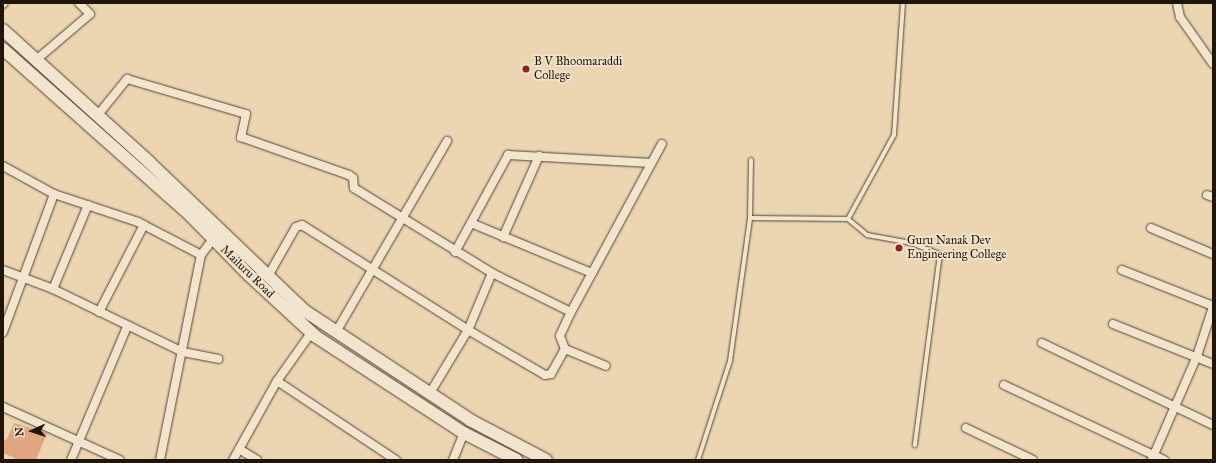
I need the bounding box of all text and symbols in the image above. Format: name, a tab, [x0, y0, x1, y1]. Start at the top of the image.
place label: B V Bhoomaraddi College	[534, 55, 622, 83]
marker: B V Bhoomaraddi College	[521, 64, 531, 74]
place label: Guru Nanak Dev Engineering College	[907, 234, 1006, 262]
street label: Mailuru Road	[217, 243, 277, 301]
marker: Guru Nanak Dev Engineering College	[894, 243, 904, 253]
north arrow	[12, 411, 52, 451]
text: N	[13, 427, 26, 437]

